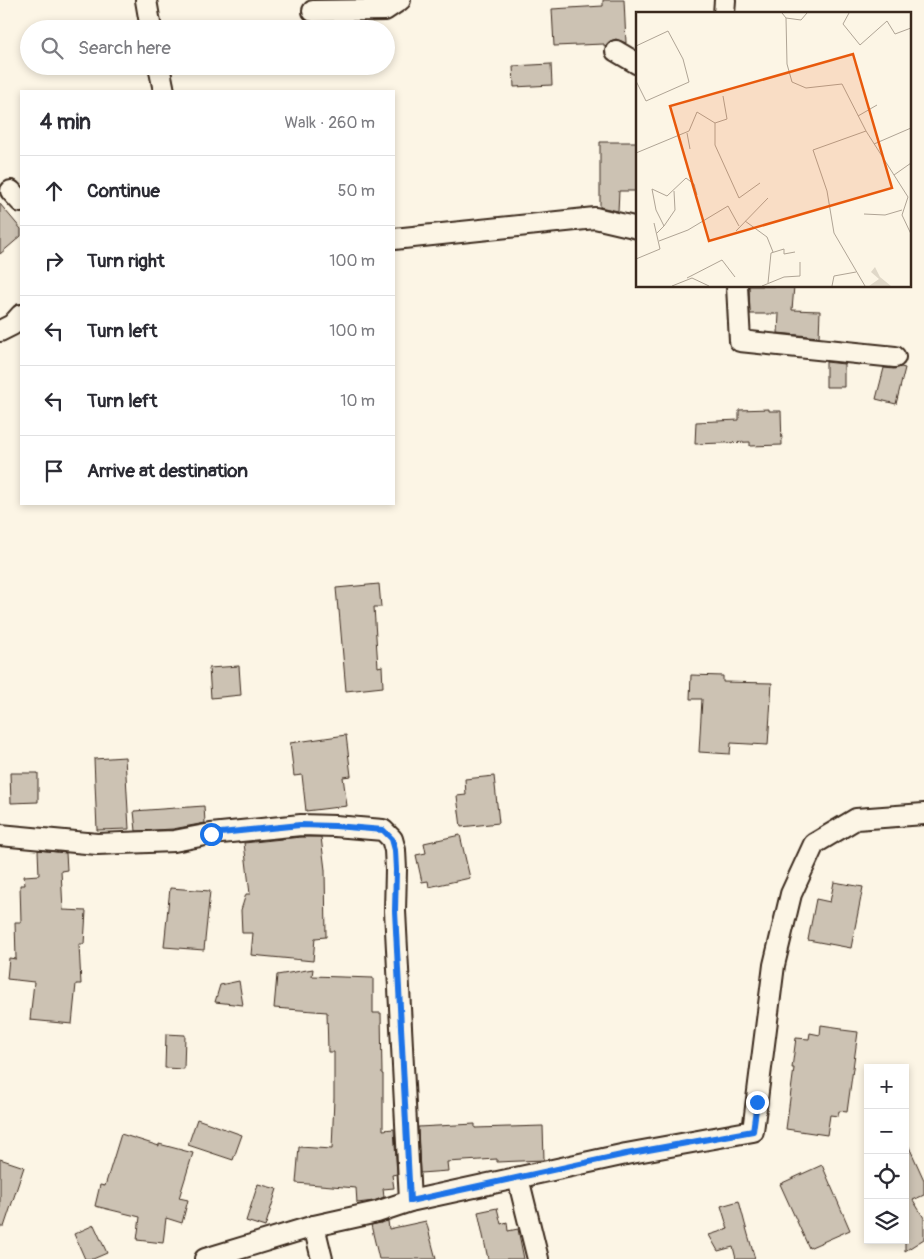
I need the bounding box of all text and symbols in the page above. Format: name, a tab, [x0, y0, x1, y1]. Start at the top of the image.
inset map	[636, 12, 912, 288]
search box	[20, 20, 395, 75]
icon: search	[38, 34, 66, 62]
text: Search here	[78, 36, 171, 60]
text: 4 min	[40, 109, 91, 136]
text: Walk · 260 m	[284, 113, 375, 133]
icon: ahead	[40, 177, 68, 205]
text: Continue	[87, 179, 160, 203]
text: 50 m	[338, 181, 375, 201]
icon: right	[40, 247, 68, 275]
text: Turn right	[87, 249, 165, 273]
text: 100 m	[329, 251, 375, 271]
icon: left	[40, 317, 68, 345]
text: Turn left	[87, 319, 157, 343]
text: 100 m	[329, 321, 375, 341]
icon: left	[40, 387, 68, 415]
text: Turn left	[87, 389, 157, 413]
text: 10 m	[340, 391, 375, 411]
icon: arrive	[40, 457, 68, 485]
text: Arrive at destination	[87, 459, 248, 483]
route start	[200, 823, 223, 846]
map controls	[864, 1064, 909, 1244]
button: +	[864, 1064, 909, 1109]
route end	[746, 1091, 769, 1114]
button: −	[864, 1109, 909, 1154]
button: locate	[864, 1154, 909, 1199]
button: layers	[864, 1199, 909, 1244]

